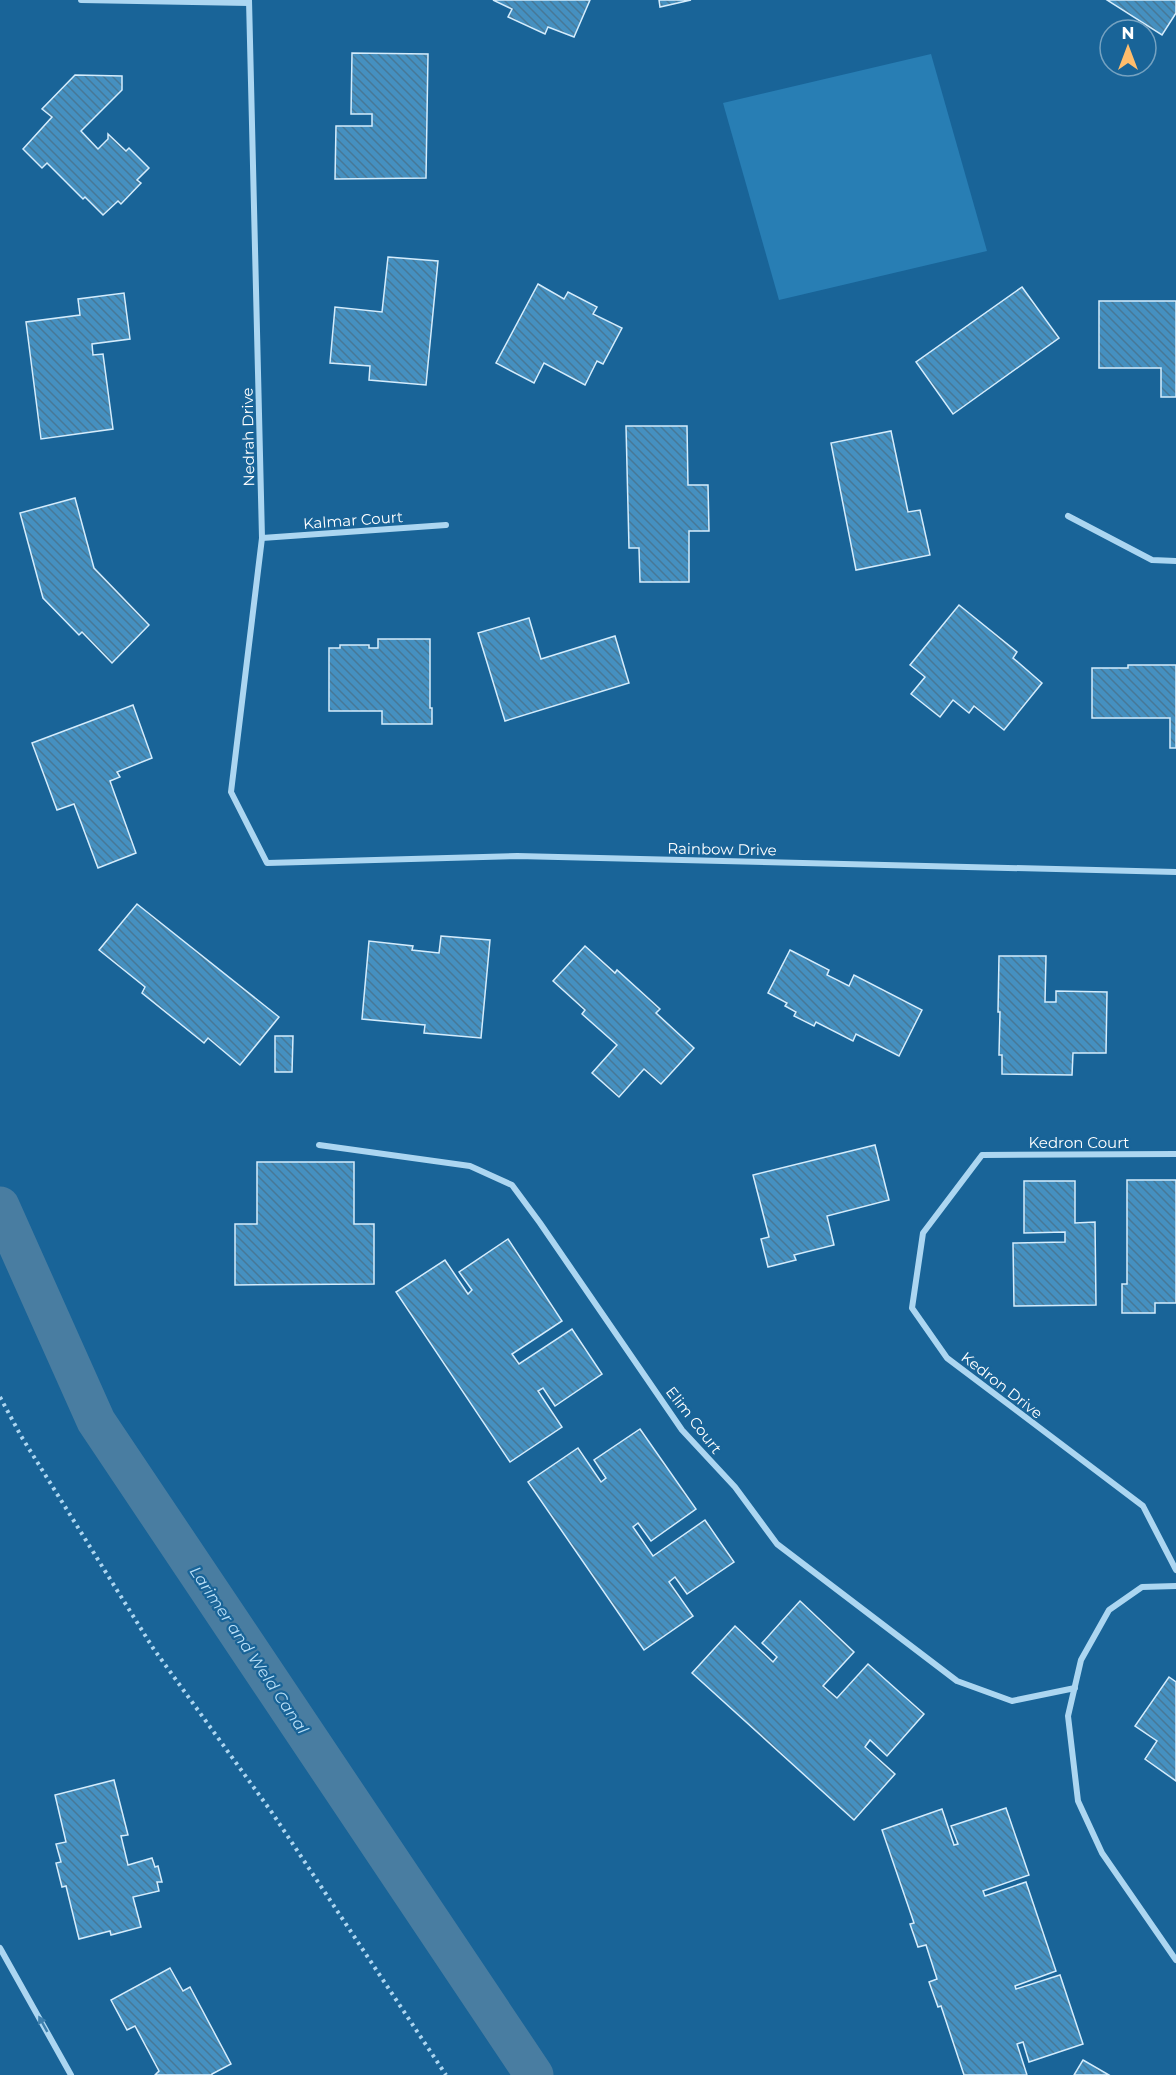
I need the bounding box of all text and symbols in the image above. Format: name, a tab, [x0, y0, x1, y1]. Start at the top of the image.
north arrow	[1098, 18, 1158, 78]
text: N	[1122, 24, 1134, 43]
street label: Nedrah Drive	[238, 387, 258, 487]
street label: Kalmar Court	[302, 507, 404, 533]
street label: Rainbow Drive	[667, 839, 777, 859]
street label: Kedron Court	[1029, 1133, 1129, 1152]
street label: Kedron Drive	[957, 1347, 1047, 1423]
street label: Elim Court	[662, 1383, 726, 1457]
water label: Larimer and Weld Canal	[186, 1563, 313, 1738]
one-way arrow	[38, 2015, 48, 2032]

